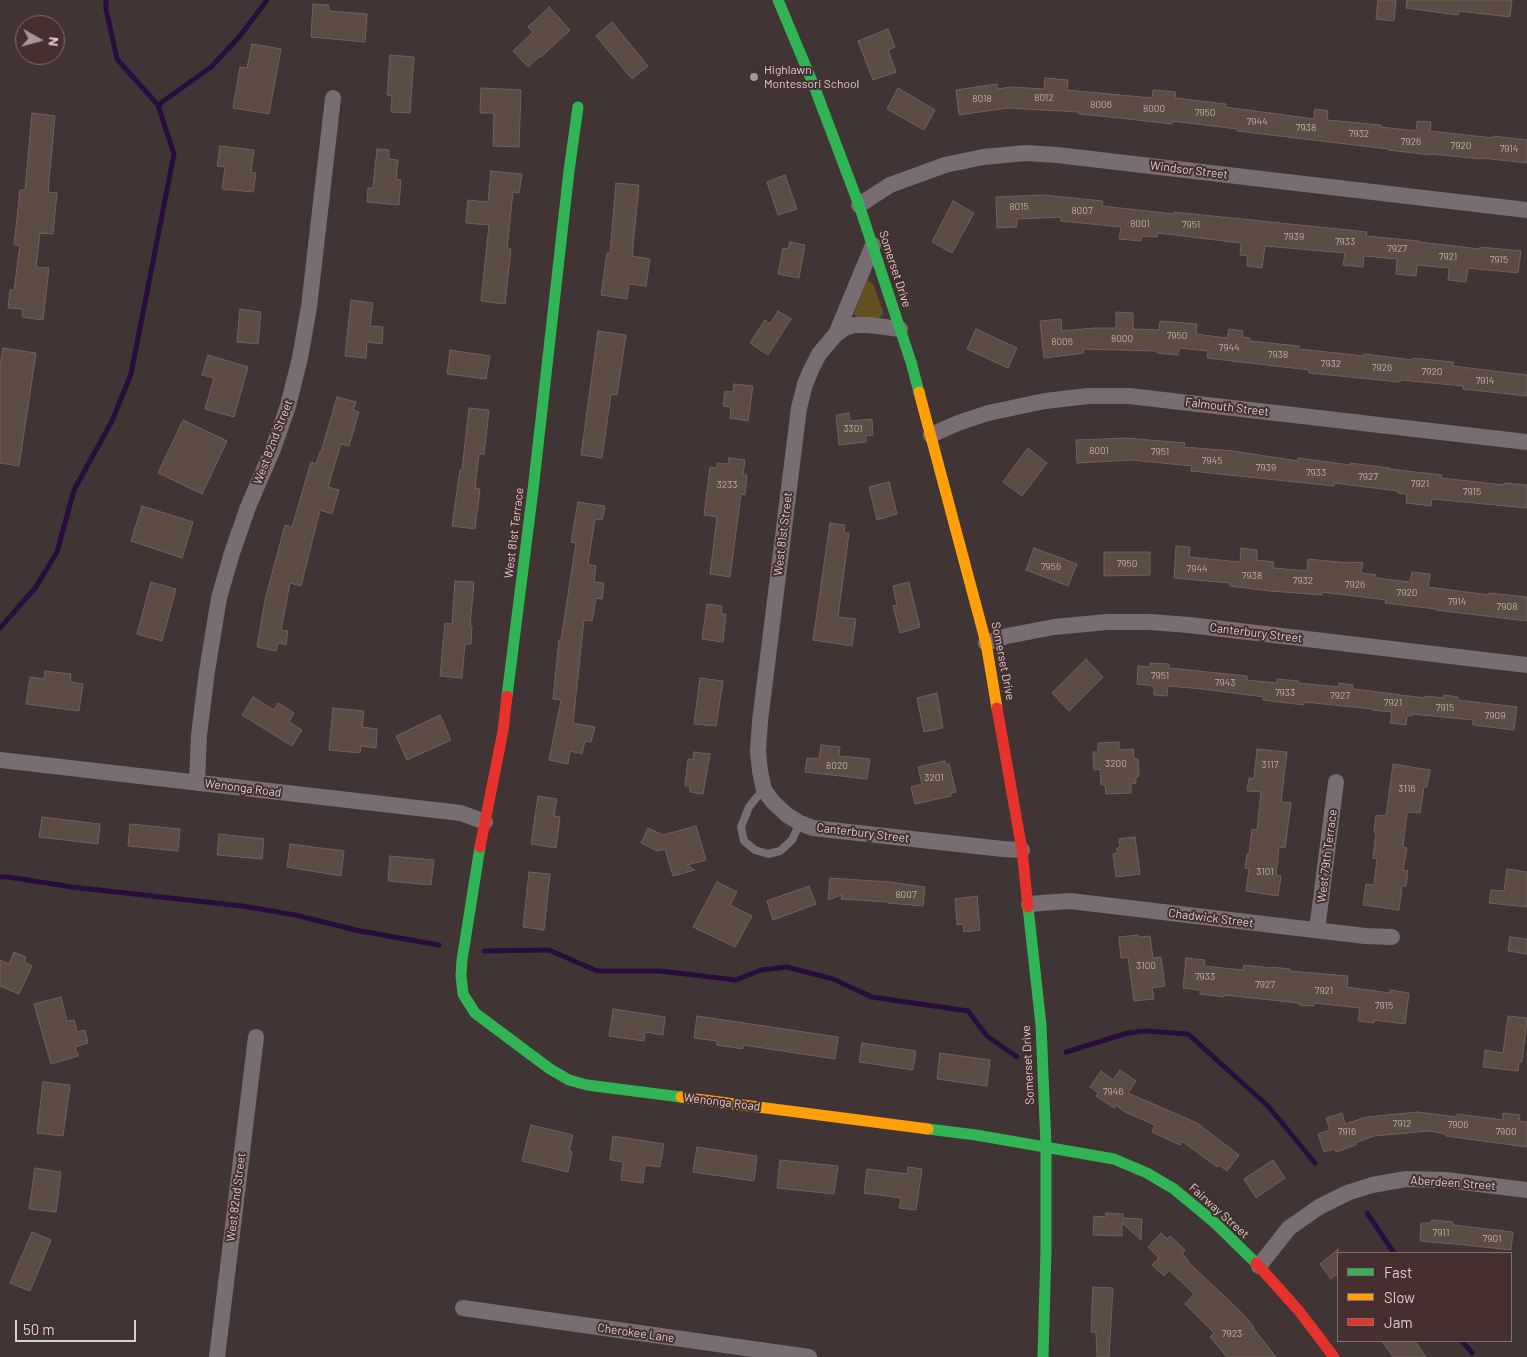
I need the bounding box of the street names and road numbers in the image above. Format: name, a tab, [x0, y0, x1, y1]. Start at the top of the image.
street label: Windsor Street	[1149, 158, 1229, 182]
street label: Somerset Drive	[876, 229, 914, 309]
street label: Falmouth Street	[1184, 395, 1270, 419]
street label: West 82nd Street	[250, 398, 296, 486]
street label: West 81st Terrace	[501, 487, 527, 579]
street label: West 81st Street	[771, 491, 795, 577]
street label: Canterbury Street	[1209, 620, 1303, 646]
street label: Somerset Drive	[988, 621, 1018, 701]
street label: Wenonga Road	[204, 776, 282, 800]
street label: West 79th Terrace	[1314, 809, 1340, 903]
street label: Canterbury Street	[816, 820, 910, 846]
street label: Chadwick Street	[1168, 906, 1254, 930]
street label: Somerset Drive	[1019, 1025, 1037, 1105]
street label: Wenonga Road	[683, 1090, 761, 1114]
street label: West 82nd Street	[223, 1152, 249, 1242]
street label: Aberdeen Street	[1410, 1173, 1496, 1193]
street label: Fairway Street	[1186, 1180, 1252, 1242]
street label: Cherokee Lane	[597, 1320, 675, 1346]

